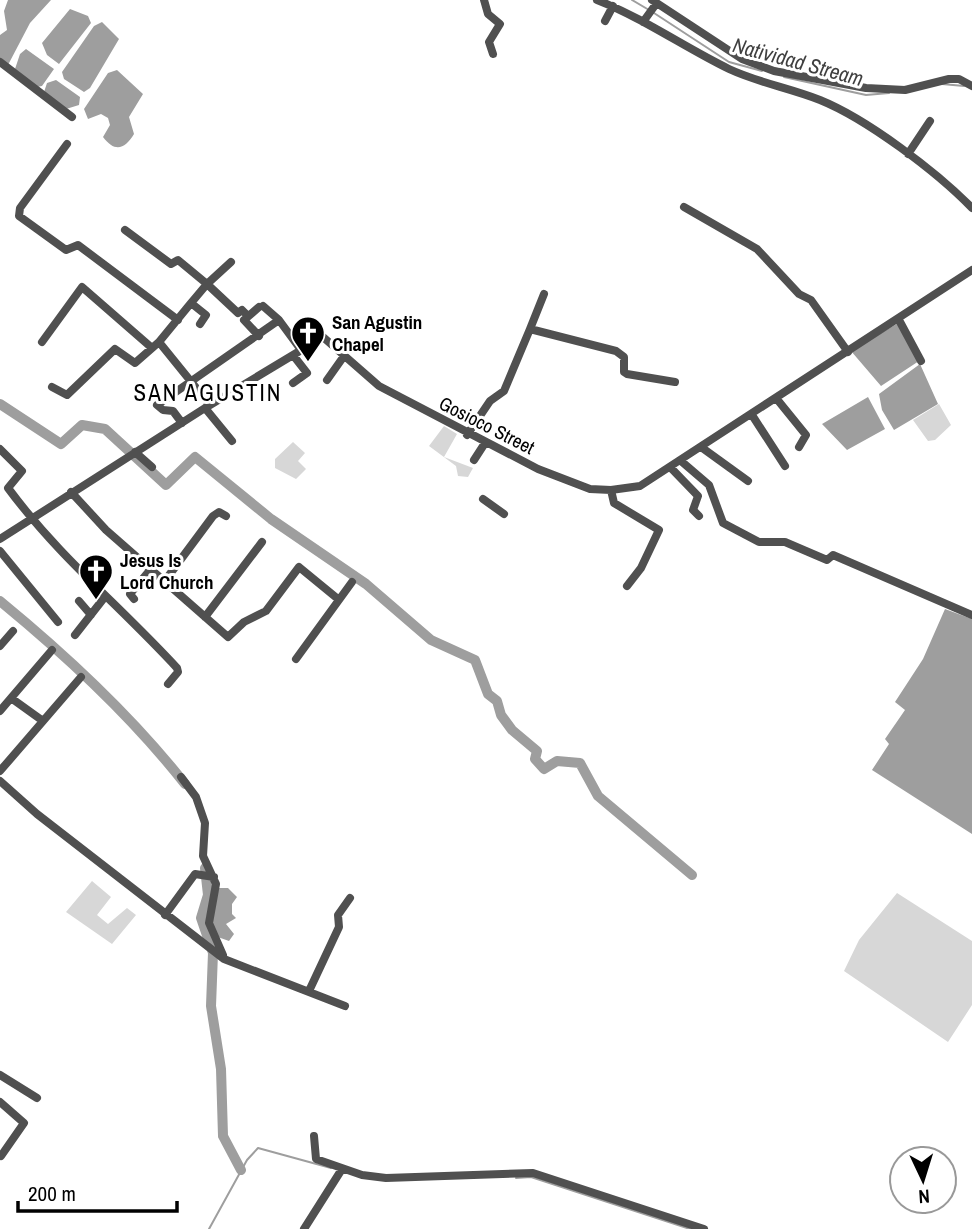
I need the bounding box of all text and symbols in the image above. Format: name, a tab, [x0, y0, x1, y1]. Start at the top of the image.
water label: Natividad Stream	[730, 30, 867, 93]
place label: San Agustin Chapel	[332, 309, 422, 357]
church icon: San Agustin Chapel	[289, 314, 327, 363]
district label: SAN AGUSTIN	[134, 377, 282, 408]
street label: Gosioco Street	[435, 390, 540, 460]
place label: Jesus Is Lord Church	[120, 547, 213, 595]
church icon: Jesus Is Lord Church	[77, 552, 115, 601]
north arrow	[888, 1145, 958, 1215]
scale bar	[18, 1170, 177, 1214]
text: 200 m	[28, 1179, 76, 1208]
text: N	[918, 1184, 931, 1210]

